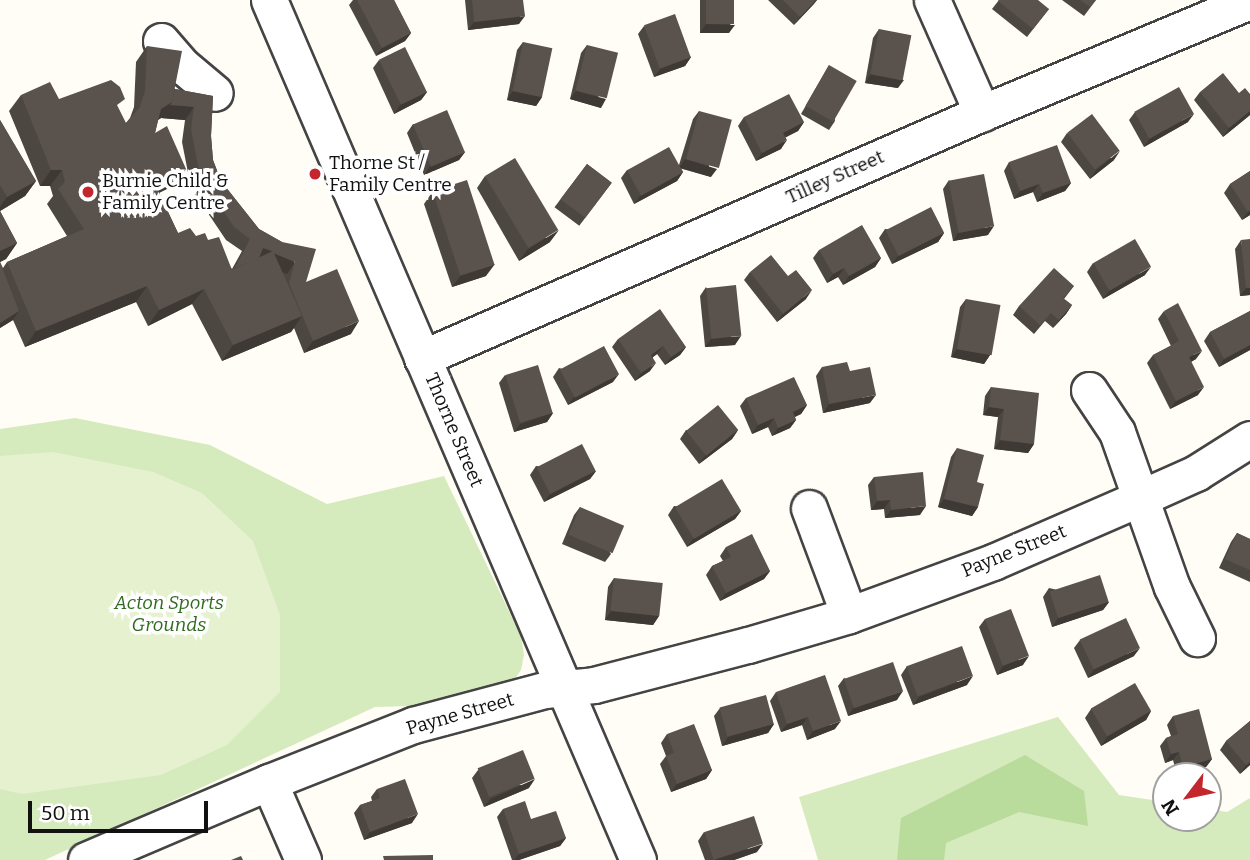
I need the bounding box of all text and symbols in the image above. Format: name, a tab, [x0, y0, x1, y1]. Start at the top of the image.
street label: Tilley Street	[783, 145, 887, 209]
place label: Thorne St / Family Centre	[329, 152, 452, 196]
marker: Thorne St / Family Centre	[307, 166, 323, 182]
place label: Burnie Child & Family Centre	[102, 170, 229, 214]
marker: Burnie Child & Family Centre	[80, 184, 96, 200]
street label: Thorne Street	[420, 370, 488, 490]
street label: Payne Street	[959, 520, 1069, 582]
park label: Acton Sports Grounds	[114, 592, 224, 636]
street label: Payne Street	[404, 688, 516, 740]
north arrow	[1152, 762, 1222, 832]
scale bar	[32, 786, 212, 830]
text: N	[1157, 795, 1184, 820]
text: 50 m	[41, 800, 90, 826]

